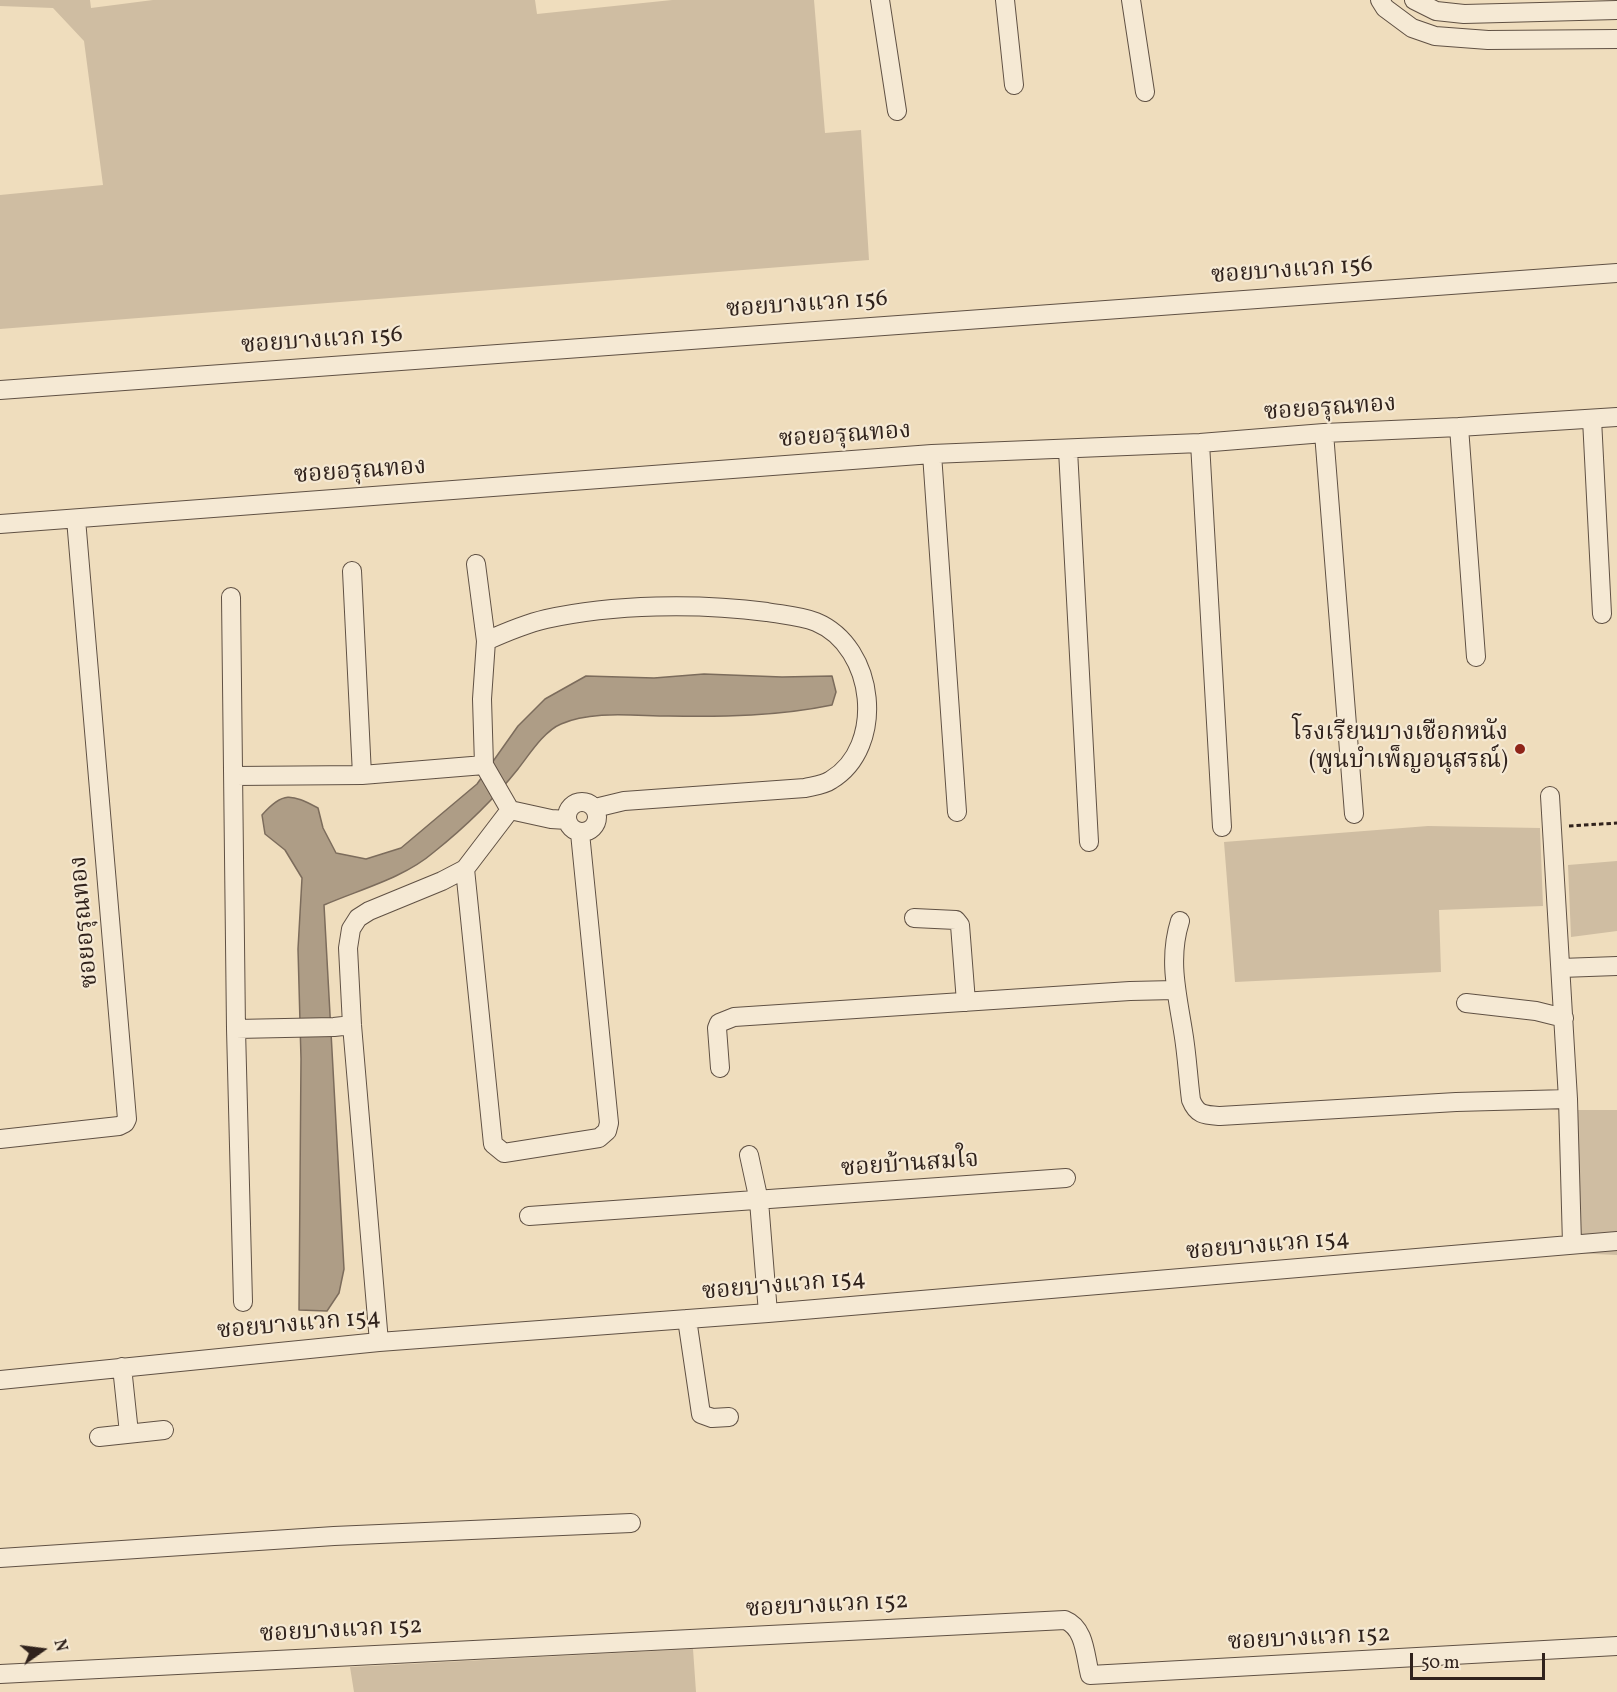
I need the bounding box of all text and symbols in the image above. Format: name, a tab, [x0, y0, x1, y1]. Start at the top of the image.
street label: ซอยบางแวก 156	[1210, 252, 1374, 292]
street label: ซอยบางแวก 156	[725, 286, 889, 326]
street label: ซอยบางแวก 156	[240, 322, 404, 362]
street label: ซอยอรุณทอง	[1263, 391, 1397, 429]
street label: ซอยอรุณทอง	[778, 418, 912, 456]
street label: ซอยอรุณทอง	[293, 454, 427, 492]
place label: โรงเรียนบางเชือกหนัง (พูนบำเพ็ญอนุสรณ์)	[1292, 721, 1508, 777]
marker: โรงเรียนบางเชือกหนัง (พูนบำเพ็ญอนุสรณ์)	[1513, 742, 1527, 756]
street label: ซอยอรุณทอง	[66, 855, 106, 989]
street label: ซอยบ้านสมใจ	[840, 1147, 980, 1185]
street label: ซอยบางแวก 154	[1185, 1225, 1351, 1269]
street label: ซอยบางแวก 154	[701, 1265, 867, 1309]
street label: ซอยบางแวก 154	[216, 1304, 382, 1348]
street label: ซอยบางแวก 152	[745, 1588, 909, 1626]
street label: ซอยบางแวก 152	[259, 1613, 423, 1651]
north arrow	[12, 1620, 72, 1680]
street label: ซอยบางแวก 152	[1227, 1621, 1391, 1659]
text: N	[47, 1637, 72, 1654]
scale bar	[1413, 1641, 1548, 1679]
text: 50 m	[1421, 1651, 1460, 1676]

